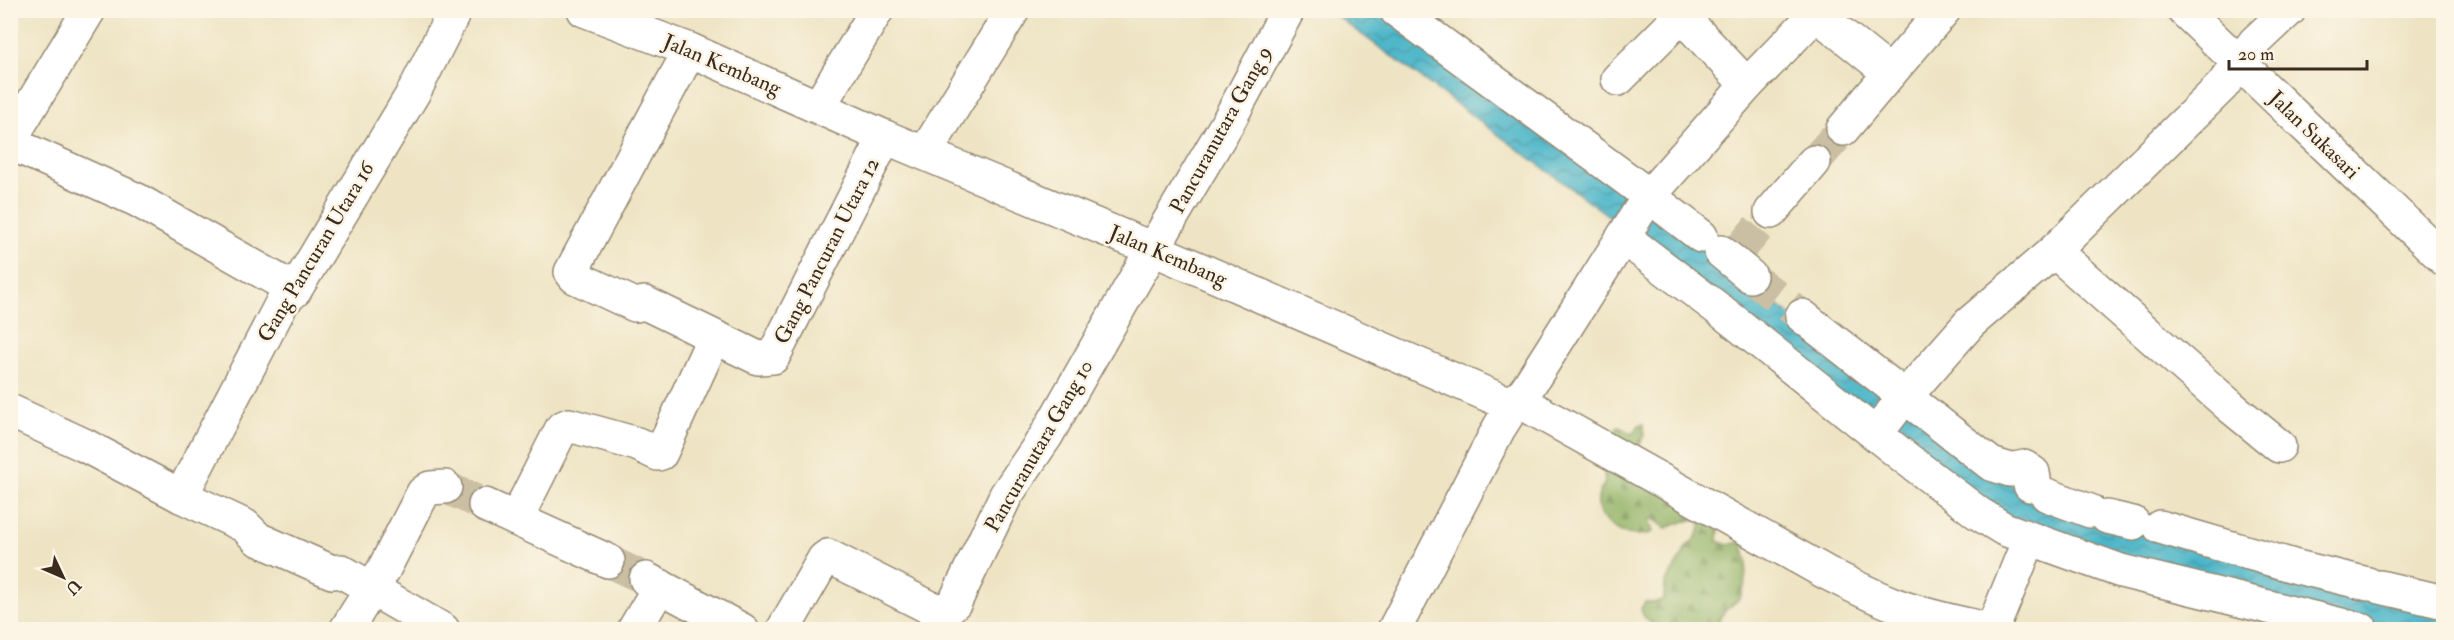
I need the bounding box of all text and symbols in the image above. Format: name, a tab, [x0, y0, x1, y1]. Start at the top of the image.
street label: Jalan Kembang	[658, 28, 786, 102]
scale bar	[2229, 33, 2367, 71]
street label: Pancuranutara Gang 9	[1164, 42, 1278, 218]
text: 20 m	[2238, 43, 2274, 66]
street label: Jalan Sukasari	[2262, 84, 2365, 185]
street label: Gang Pancuran Utara 12	[768, 153, 886, 349]
street label: Gang Pancuran Utara 16	[251, 156, 381, 347]
street label: Jalan Kembang	[1104, 219, 1232, 293]
street label: Pancuranutara Gang 10	[979, 355, 1099, 537]
north arrow	[33, 547, 93, 607]
text: U	[61, 575, 85, 599]

